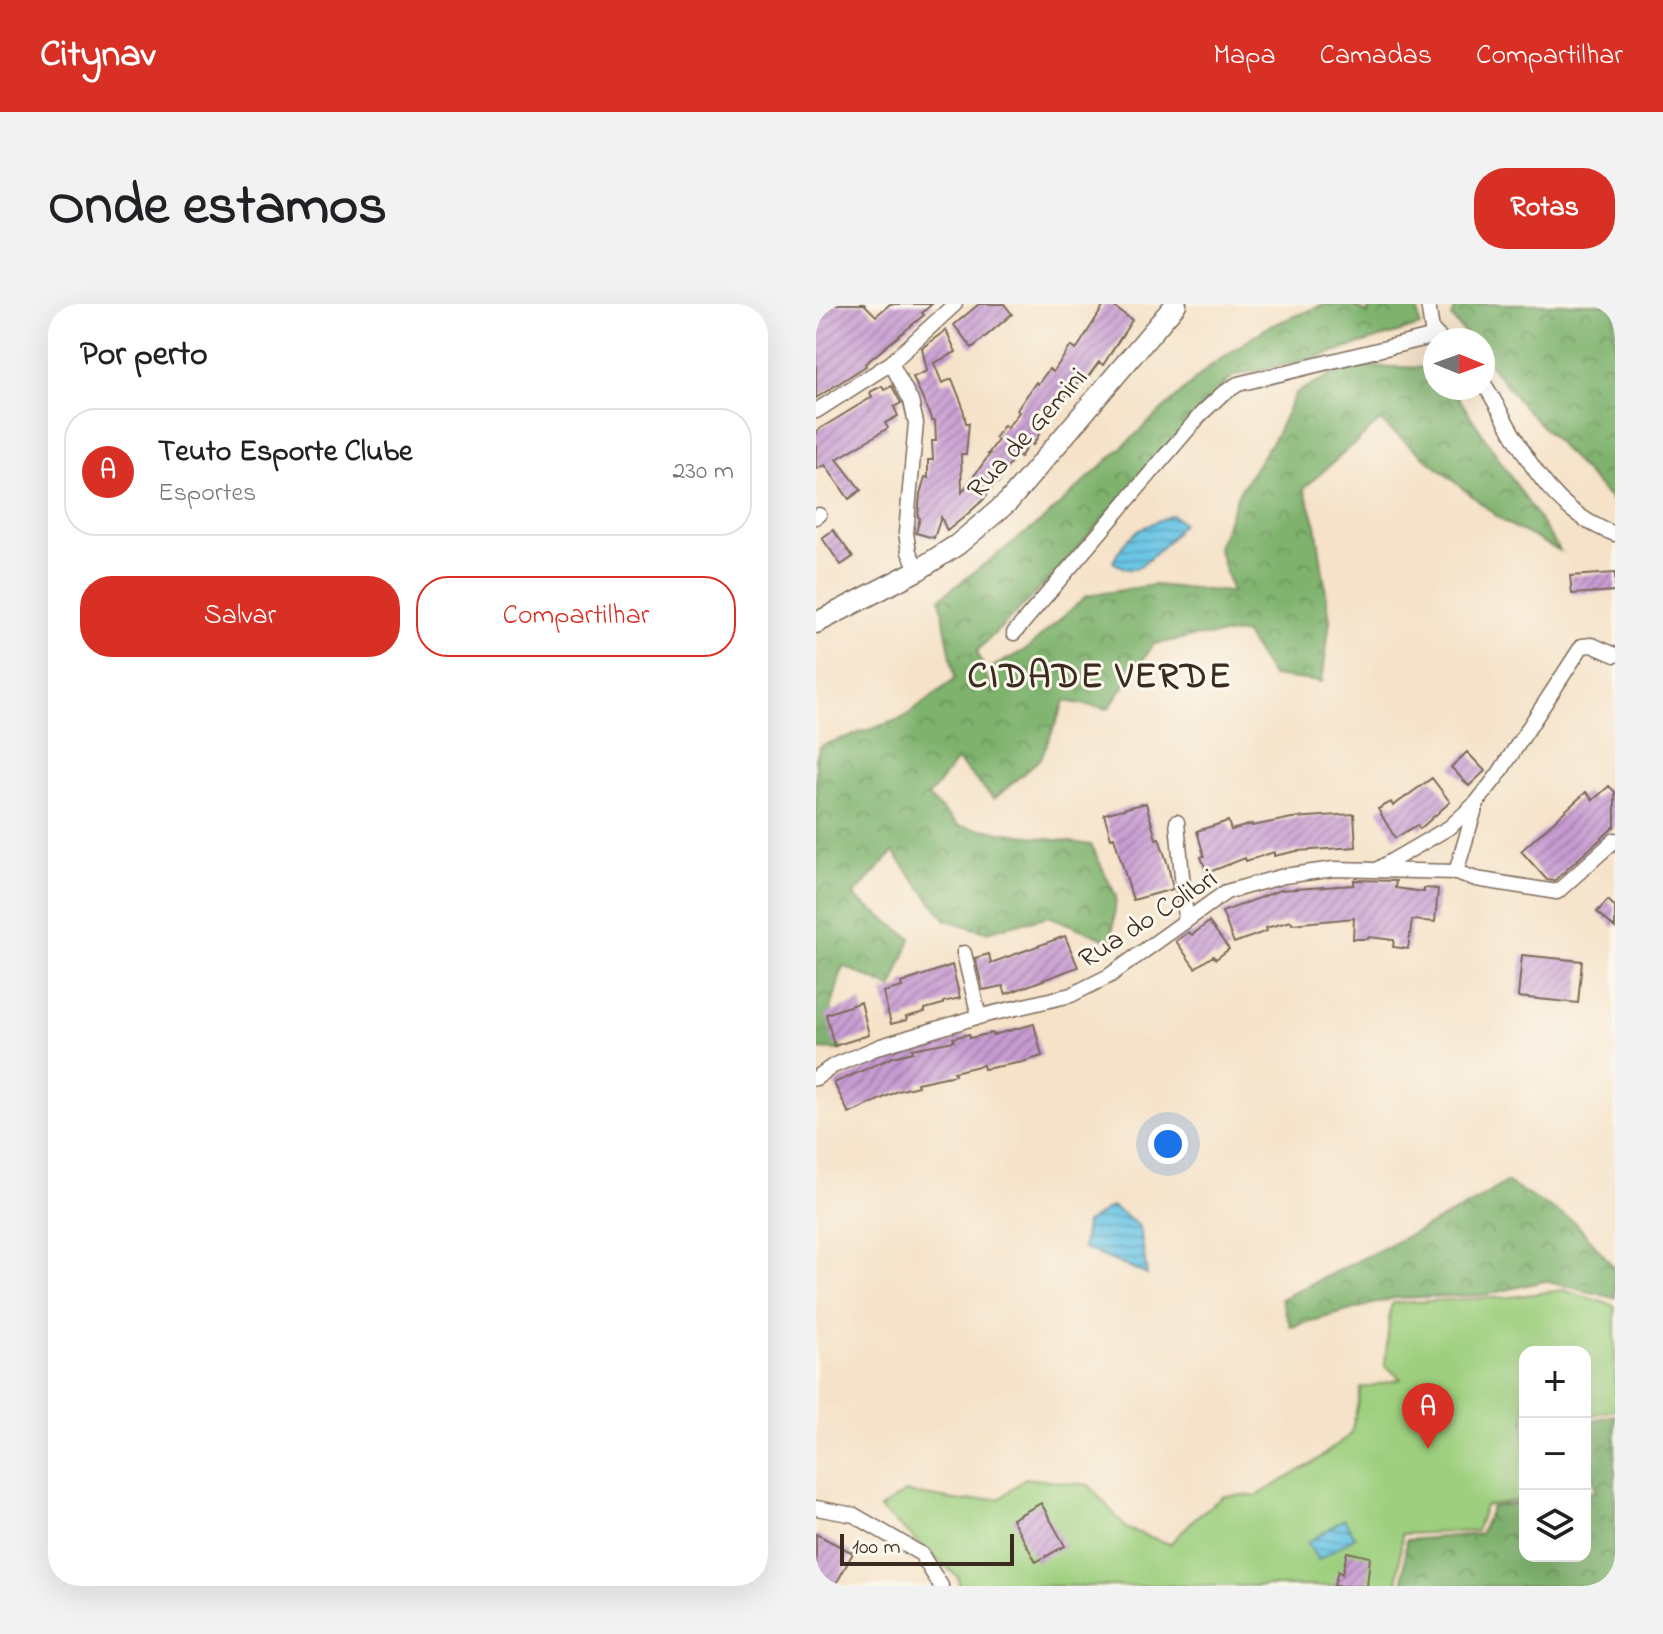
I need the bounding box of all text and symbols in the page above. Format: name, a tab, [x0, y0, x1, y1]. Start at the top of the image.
text: Citynav	[40, 28, 156, 84]
text: Mapa	[1213, 36, 1276, 77]
text: Camadas	[1320, 36, 1432, 77]
text: Compartilhar	[1476, 36, 1623, 77]
text: Onde estamos	[48, 168, 387, 249]
button: Rotas	[1474, 168, 1615, 249]
north arrow	[1423, 328, 1495, 400]
text: Por perto	[80, 331, 208, 381]
street label: Rua de Gemini	[958, 359, 1099, 509]
text: Teuto Esporte Clube	[158, 431, 412, 475]
text: A	[100, 453, 116, 491]
text: 230 m	[672, 453, 734, 491]
text: Esportes	[158, 475, 256, 513]
button: Salvar	[80, 576, 400, 657]
button: Compartilhar	[416, 576, 736, 657]
district label: CIDADE VERDE	[968, 652, 1232, 705]
street label: Rua do Colibri	[1071, 860, 1226, 980]
your location	[1148, 1124, 1188, 1164]
map controls	[1519, 1346, 1591, 1562]
button: +	[1519, 1346, 1591, 1418]
pin: A	[1402, 1383, 1454, 1449]
button: −	[1519, 1418, 1591, 1490]
button: layers	[1519, 1490, 1591, 1562]
scale bar	[840, 1530, 1014, 1566]
text: 100 m	[852, 1532, 901, 1564]

